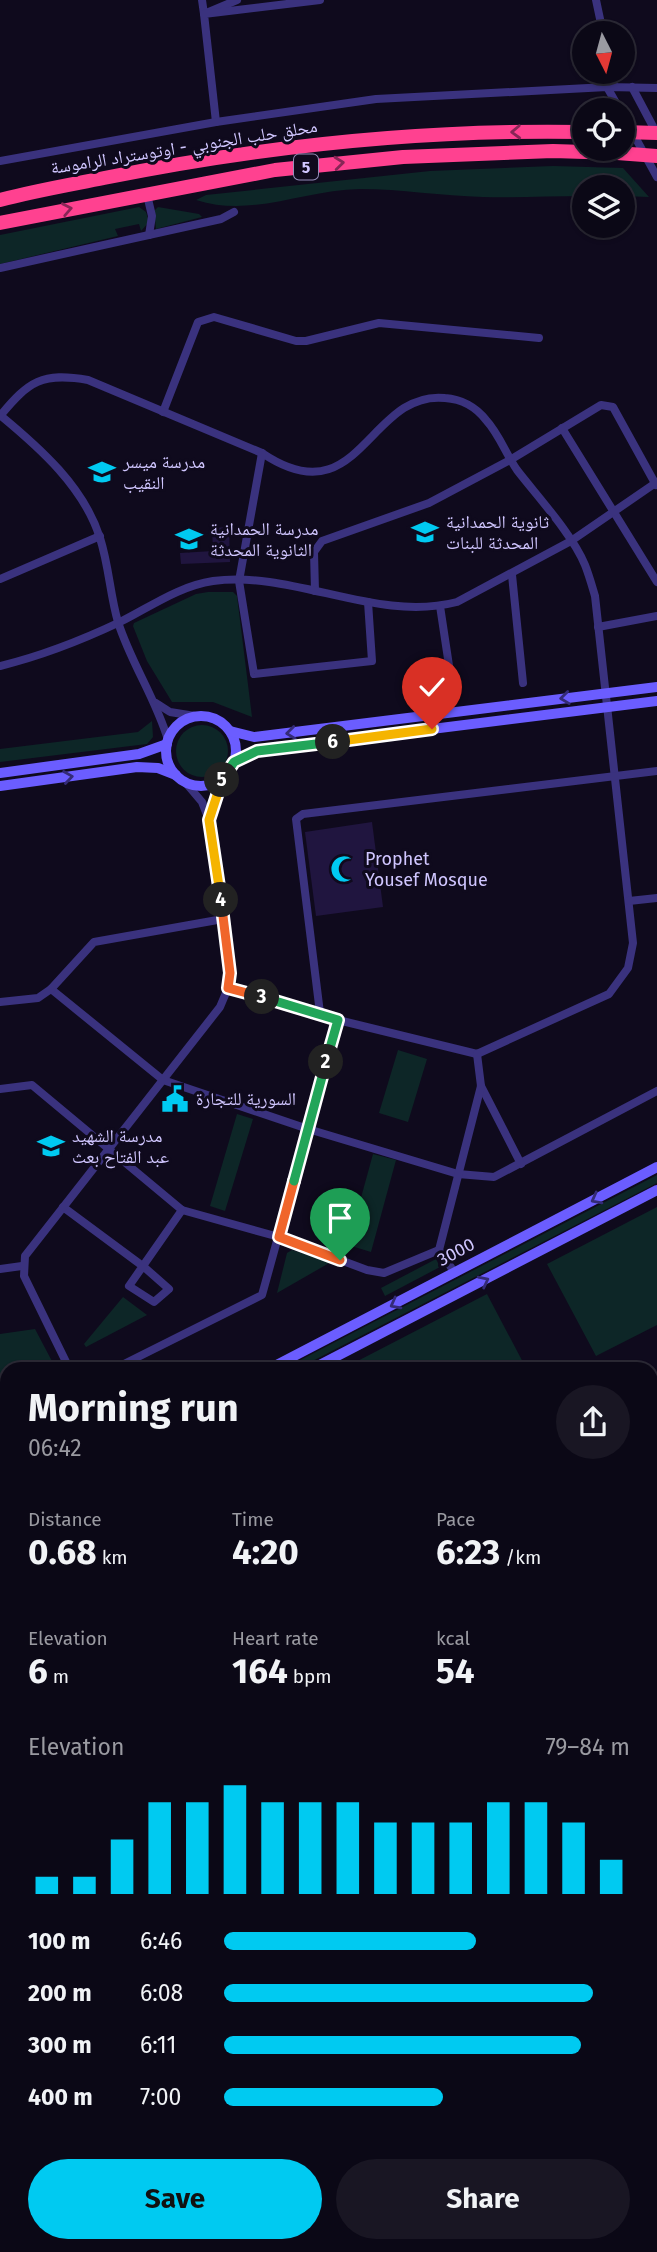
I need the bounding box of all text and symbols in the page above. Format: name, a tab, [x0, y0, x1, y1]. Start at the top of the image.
north arrow	[572, 21, 635, 84]
map controls	[572, 21, 635, 238]
button: locate	[572, 98, 635, 161]
street label: محلق حلب الجنوبي - اوتوستراد الراموسة	[49, 115, 320, 182]
one-way arrow	[511, 125, 522, 140]
road number: 5	[294, 154, 318, 180]
one-way arrow	[333, 156, 345, 171]
button: layers	[572, 175, 635, 238]
one-way arrow	[61, 202, 73, 217]
place label: مدرسة ميسر النقيب	[122, 451, 205, 494]
school or university icon: مدرسة ميسر النقيب	[87, 457, 117, 487]
place label: ثانوية الحمدانية المحدثة للبنات	[446, 511, 549, 554]
school or university icon: ثانوية الحمدانية المحدثة للبنات	[410, 517, 440, 547]
place label: مدرسة الحمدانية الثانوية المحدثة	[210, 518, 318, 561]
school or university icon: مدرسة الحمدانية الثانوية المحدثة	[174, 524, 204, 554]
pin	[402, 657, 462, 729]
icon: check	[413, 668, 451, 706]
one-way arrow	[559, 691, 571, 706]
pin: 6	[316, 724, 350, 760]
one-way arrow	[285, 725, 296, 740]
text: 6	[327, 730, 338, 753]
pin: 5	[204, 762, 240, 798]
text: 5	[216, 768, 227, 791]
one-way arrow	[62, 770, 73, 785]
place label: Prophet Yousef Mosque	[365, 848, 488, 891]
mosque icon: Prophet Yousef Mosque	[329, 854, 359, 884]
pin: 4	[204, 883, 238, 918]
text: 4	[215, 888, 226, 911]
pin: 3	[244, 979, 280, 1014]
text: 3	[257, 985, 266, 1008]
pin: 2	[308, 1044, 344, 1080]
text: 2	[321, 1050, 330, 1073]
public building icon: السورية للتجارة	[160, 1084, 190, 1114]
place label: السورية للتجارة	[196, 1088, 296, 1110]
place label: مدرسة الشهيد عبد الفتاح بعث	[72, 1125, 169, 1169]
school or university icon: مدرسة الشهيد عبد الفتاح بعث	[36, 1131, 66, 1161]
pin	[310, 1188, 370, 1260]
one-way arrow	[591, 1190, 604, 1204]
icon: arrive	[321, 1199, 359, 1237]
street label: 3000	[434, 1233, 478, 1271]
one-way arrow	[476, 1275, 489, 1289]
one-way arrow	[390, 1295, 402, 1309]
text: Morning run	[28, 1385, 239, 1431]
button: share	[556, 1385, 630, 1459]
text: 06:42	[28, 1434, 82, 1462]
text: Distance	[28, 1508, 102, 1531]
text: Time	[232, 1508, 274, 1531]
text: Pace	[436, 1508, 475, 1531]
text: 0.68	[28, 1531, 97, 1573]
text: 4:20	[232, 1531, 299, 1573]
text: 6:23	[436, 1531, 500, 1573]
text: km	[97, 1546, 128, 1569]
text: /km	[500, 1546, 541, 1569]
text: Elevation	[28, 1627, 108, 1650]
text: Heart rate	[232, 1627, 319, 1650]
text: kcal	[436, 1627, 470, 1650]
text: 6	[28, 1650, 48, 1692]
text: 164	[232, 1650, 288, 1692]
text: 54	[436, 1650, 475, 1692]
text: m	[48, 1665, 69, 1688]
text: bpm	[288, 1665, 332, 1688]
text: Elevation	[28, 1733, 124, 1761]
text: 79–84 m	[545, 1733, 630, 1761]
text: 100 m	[28, 1927, 90, 1955]
text: 6:46	[140, 1927, 182, 1955]
text: 200 m	[28, 1979, 92, 2007]
text: 6:08	[140, 1979, 183, 2007]
text: 300 m	[28, 2031, 92, 2059]
text: 6:11	[140, 2031, 176, 2059]
text: 400 m	[28, 2083, 93, 2111]
text: 7:00	[140, 2083, 181, 2111]
button: Save	[28, 2159, 322, 2239]
button: Share	[336, 2159, 630, 2239]

